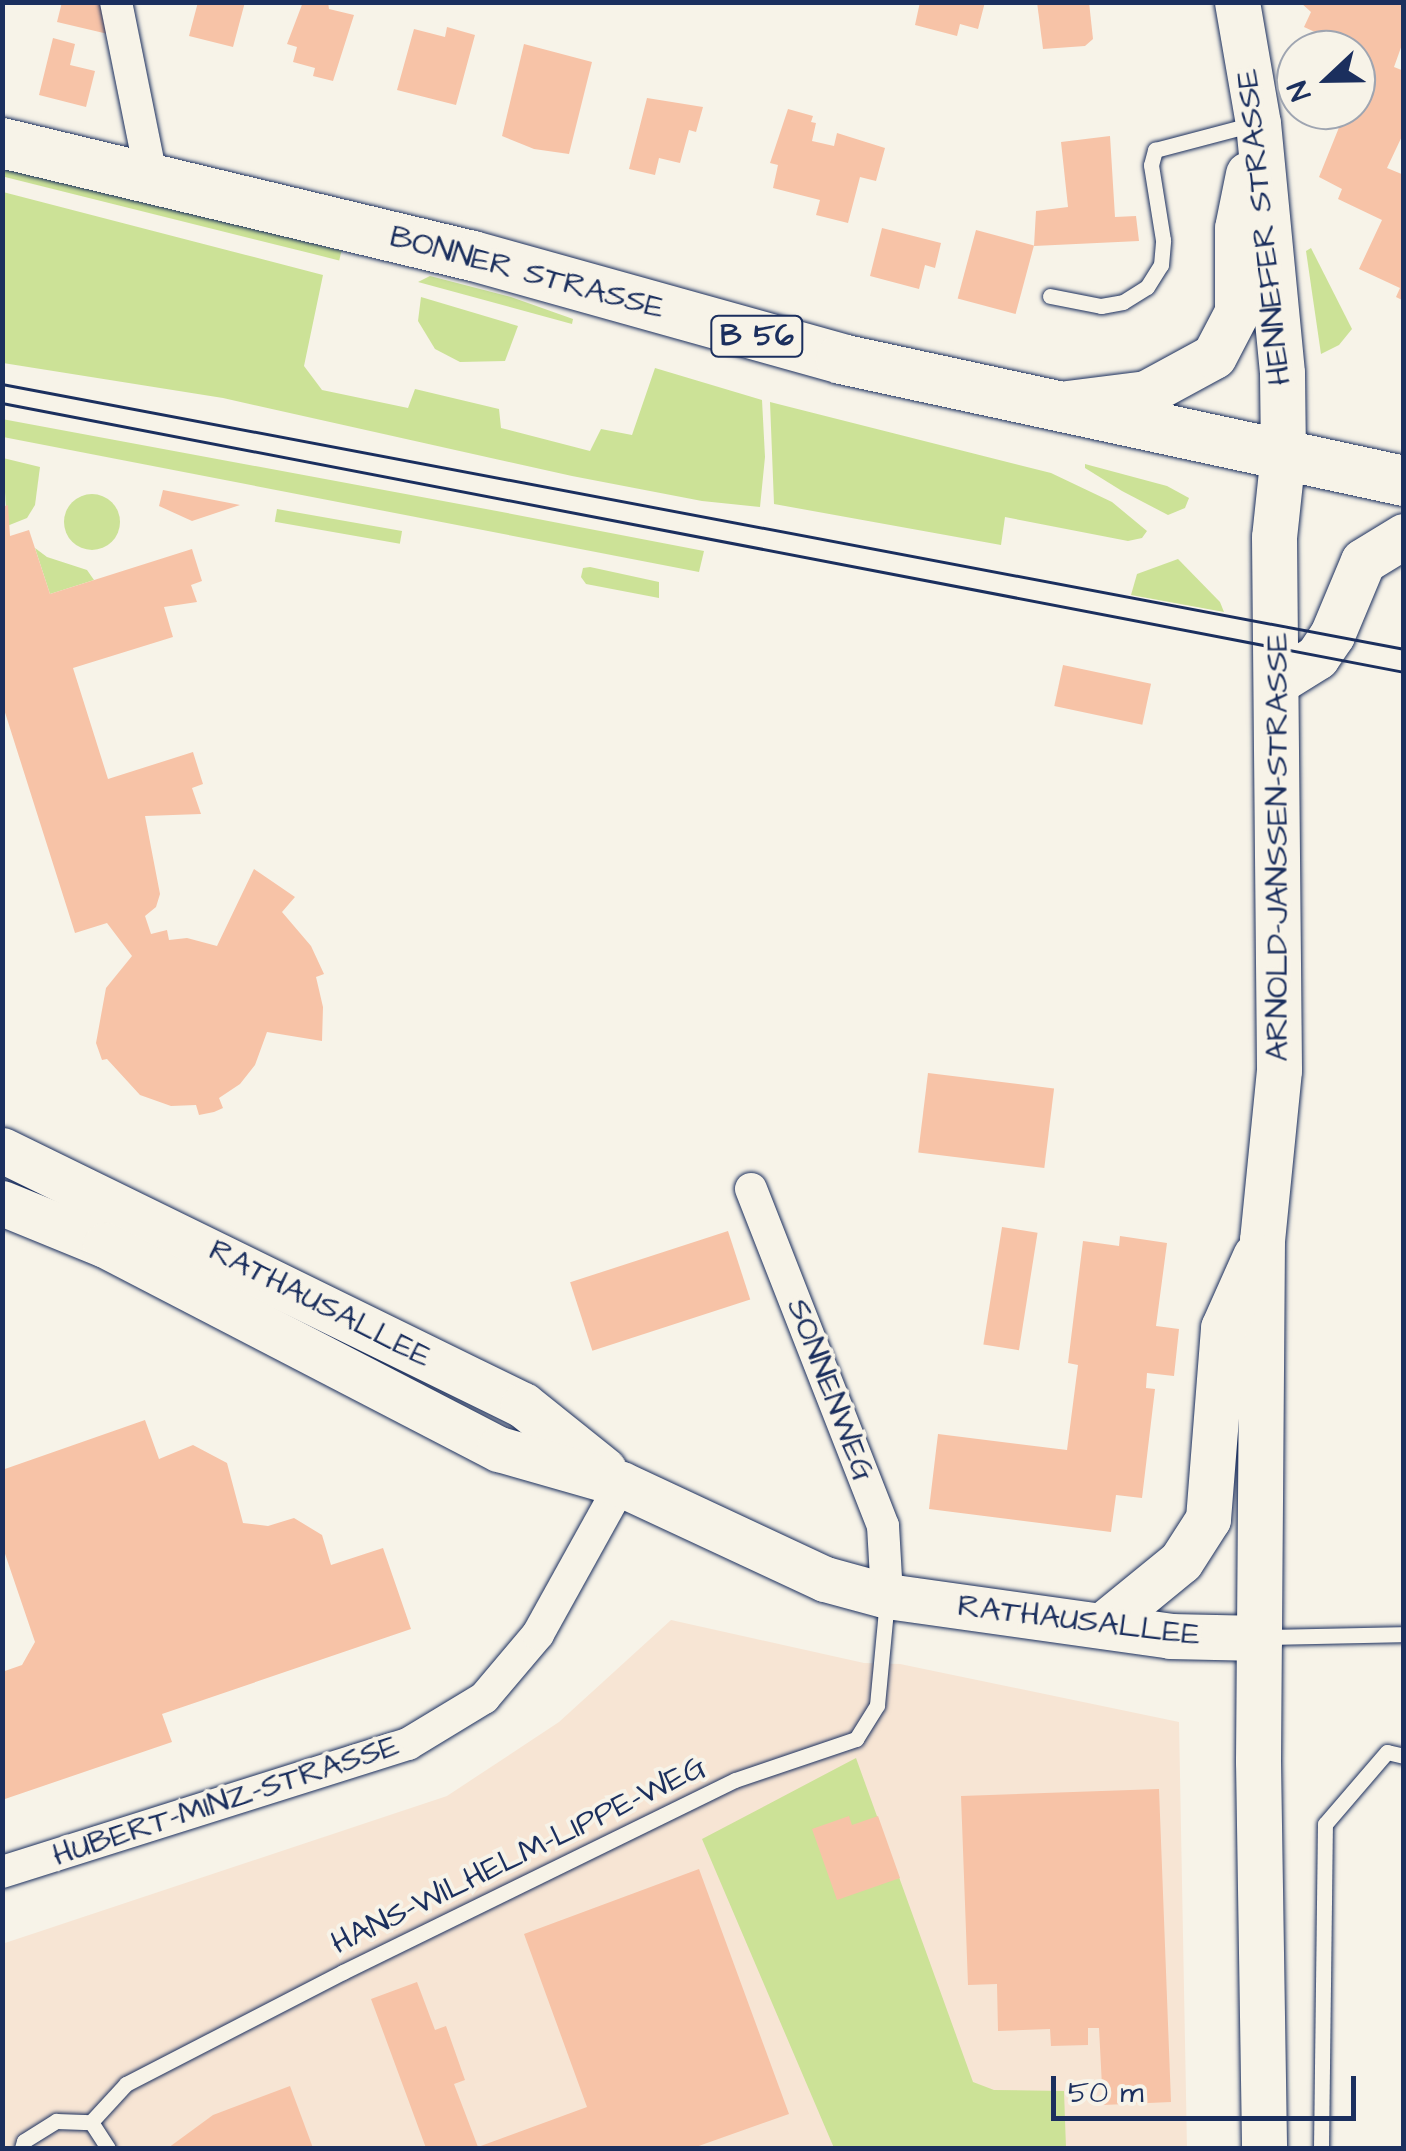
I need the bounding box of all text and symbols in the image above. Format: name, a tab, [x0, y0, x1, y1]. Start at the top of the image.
north arrow	[1276, 30, 1376, 130]
street label: HENNEFER STRASSE	[1228, 67, 1300, 387]
street label: BONNER STRASSE	[385, 218, 669, 328]
road number: B 56	[710, 311, 804, 361]
street label: ARNOLD-JANSSEN-STRASSE	[1259, 632, 1297, 1062]
street label: RATHAUSALLEE	[202, 1231, 438, 1377]
street label: SONNENWEG	[778, 1293, 882, 1487]
street label: RATHAUSALLEE	[955, 1587, 1203, 1655]
street label: HUBERT-MINZ-STRASSE	[48, 1727, 404, 1875]
street label: HANS-WILHELM-LIPPE-WEG	[325, 1748, 713, 1964]
scale bar	[1056, 2056, 1361, 2118]
text: 50 m	[1068, 2072, 1144, 2114]

